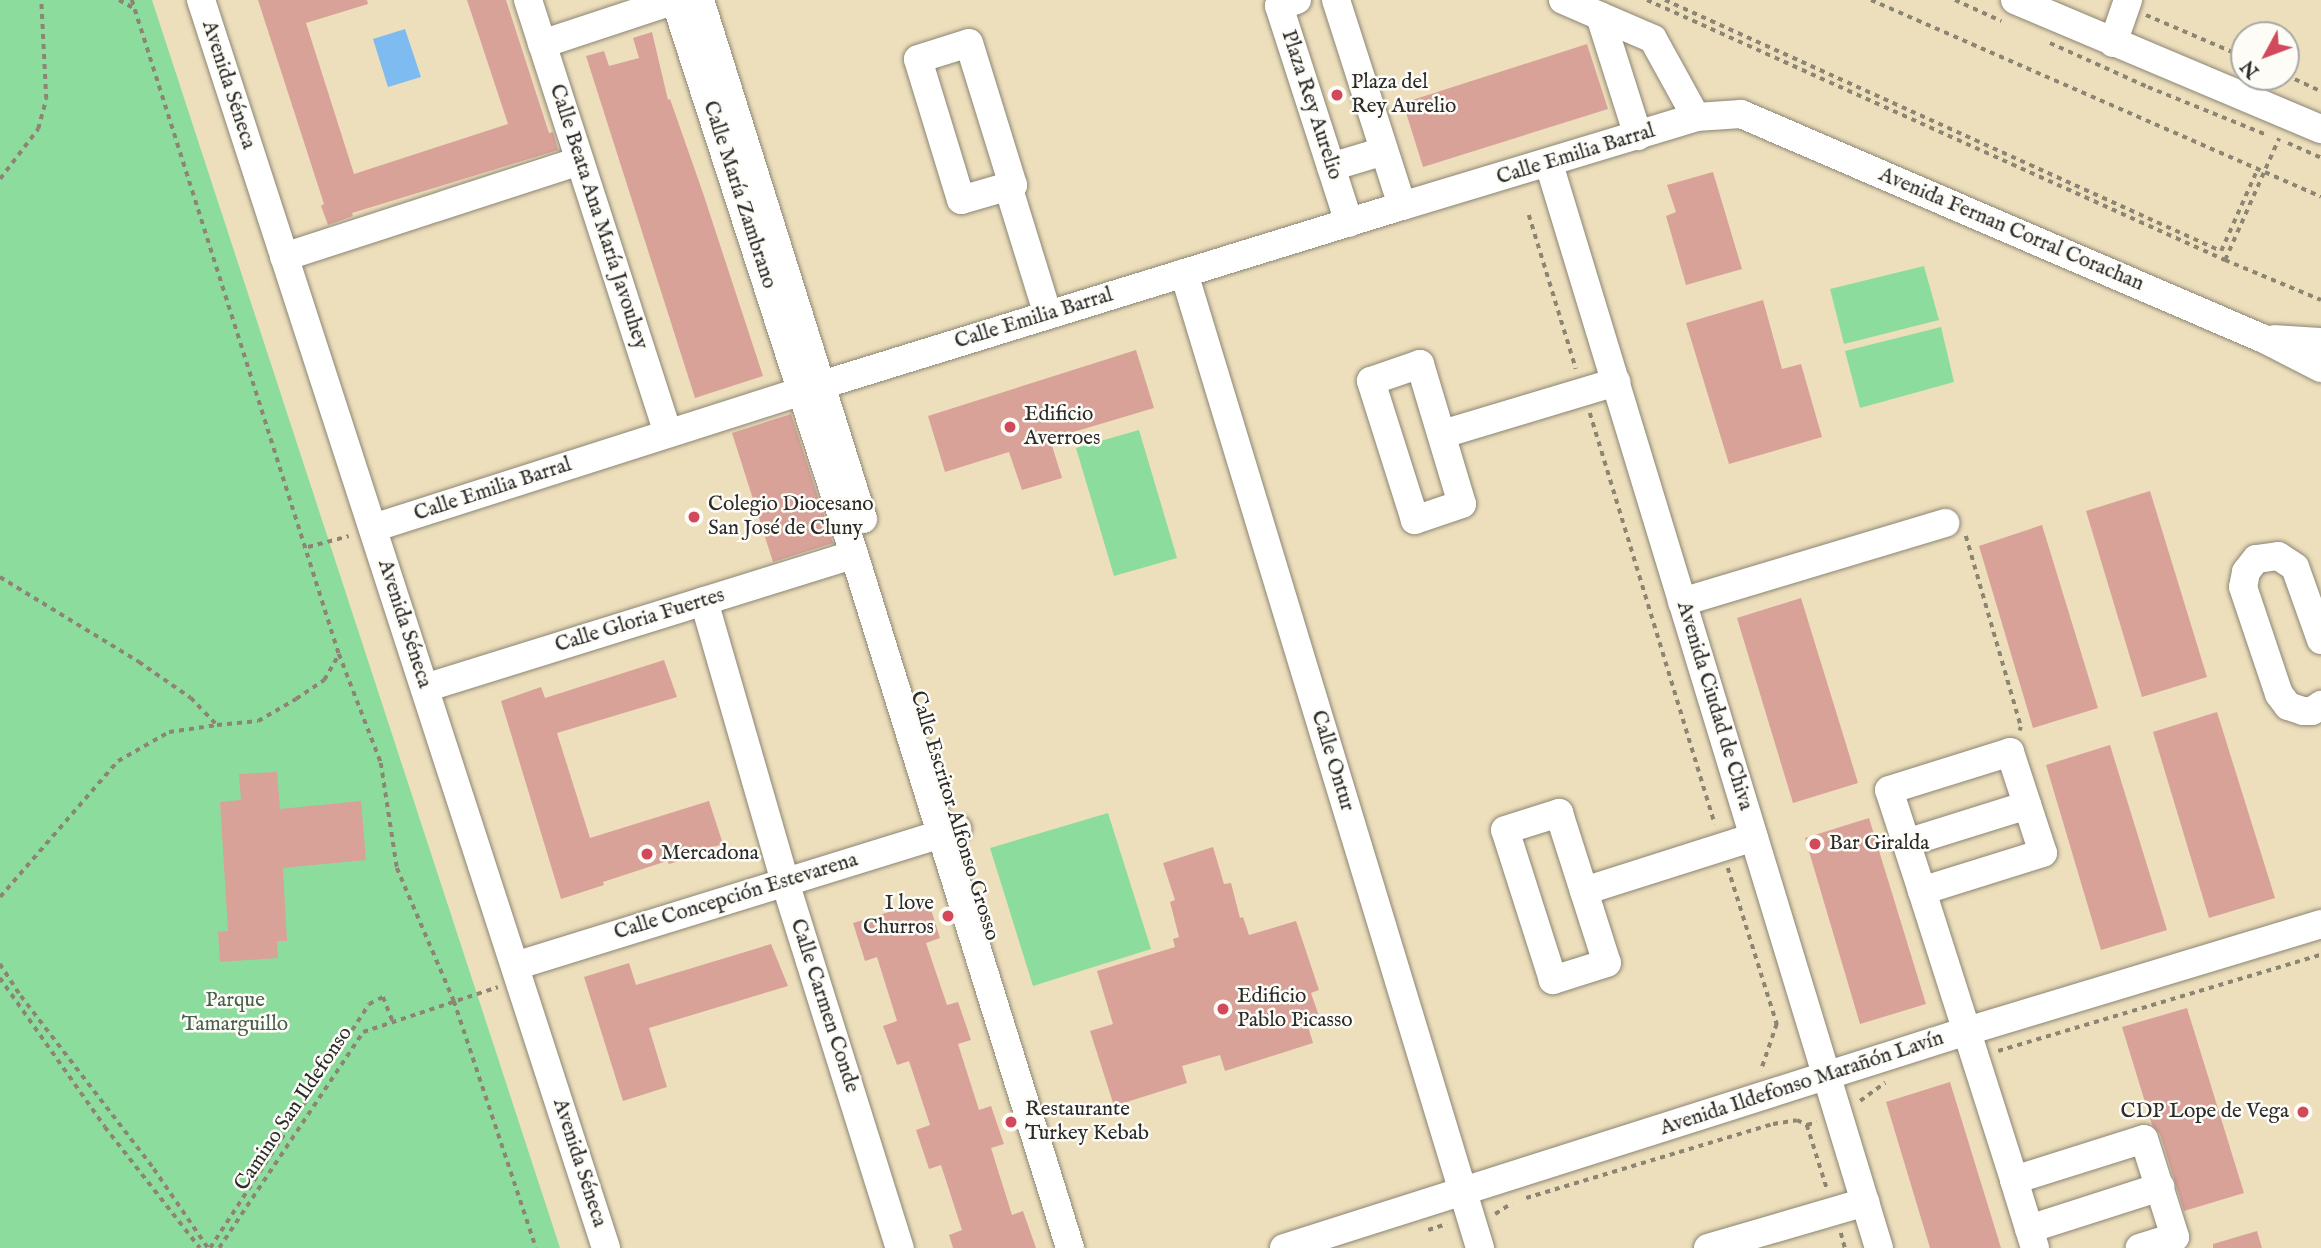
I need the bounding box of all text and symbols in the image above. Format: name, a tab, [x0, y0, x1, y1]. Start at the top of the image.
street label: Avenida Séneca	[195, 18, 261, 152]
north arrow	[2230, 21, 2300, 91]
street label: Plaza Rey Aurelio	[1275, 27, 1347, 183]
text: N	[2236, 54, 2265, 83]
place label: Plaza del Rey Aurelio	[1351, 70, 1456, 120]
street label: Calle Beata Ana María Javouhey	[543, 81, 653, 353]
marker: Plaza del Rey Aurelio	[1329, 87, 1345, 103]
street label: Calle María Zambrano	[697, 98, 781, 292]
street label: Calle Emilia Barral	[1494, 119, 1658, 191]
street label: Avenida Fernan Corral Corachan	[1875, 163, 2147, 297]
street label: Calle Emilia Barral	[952, 283, 1116, 355]
place label: Edificio Averroes	[1024, 402, 1100, 452]
marker: Edificio Averroes	[1002, 419, 1018, 435]
street label: Calle Emilia Barral	[411, 453, 575, 527]
place label: Colegio Diocesano San José de Cluny	[708, 492, 874, 542]
marker: Colegio Diocesano San José de Cluny	[686, 509, 702, 525]
street label: Avenida Séneca	[371, 557, 437, 691]
street label: Calle Gloria Fuertes	[552, 583, 728, 659]
street label: Avenida Ciudad de Chiva	[1670, 599, 1758, 813]
street label: Calle Escritor Alfonso Grosso	[904, 688, 1004, 944]
street label: Calle Ontur	[1305, 708, 1359, 814]
place label: Bar Giralda	[1829, 831, 1929, 857]
marker: Bar Giralda	[1807, 836, 1823, 852]
place label: Mercadona	[661, 841, 759, 867]
marker: Mercadona	[639, 846, 655, 862]
street label: Calle Concepción Estevarena	[611, 848, 861, 946]
place label: I love Churros	[863, 891, 934, 941]
marker: I love Churros	[940, 908, 956, 924]
street label: Calle Carmen Conde	[784, 916, 864, 1096]
place label: Edificio Pablo Picasso	[1237, 984, 1353, 1034]
park label: Parque Tamarguillo	[182, 988, 288, 1038]
marker: Edificio Pablo Picasso	[1215, 1001, 1231, 1017]
street label: Camino San Ildefonso	[230, 1022, 358, 1196]
street label: Avenida Ildefonso Marañón Lavín	[1657, 1026, 1947, 1142]
street label: Avenida Séneca	[546, 1096, 612, 1230]
place label: Restaurante Turkey Kebab	[1025, 1097, 1149, 1147]
place label: CDP Lope de Vega	[2120, 1099, 2289, 1125]
marker: CDP Lope de Vega	[2295, 1104, 2311, 1120]
marker: Restaurante Turkey Kebab	[1003, 1114, 1019, 1130]

